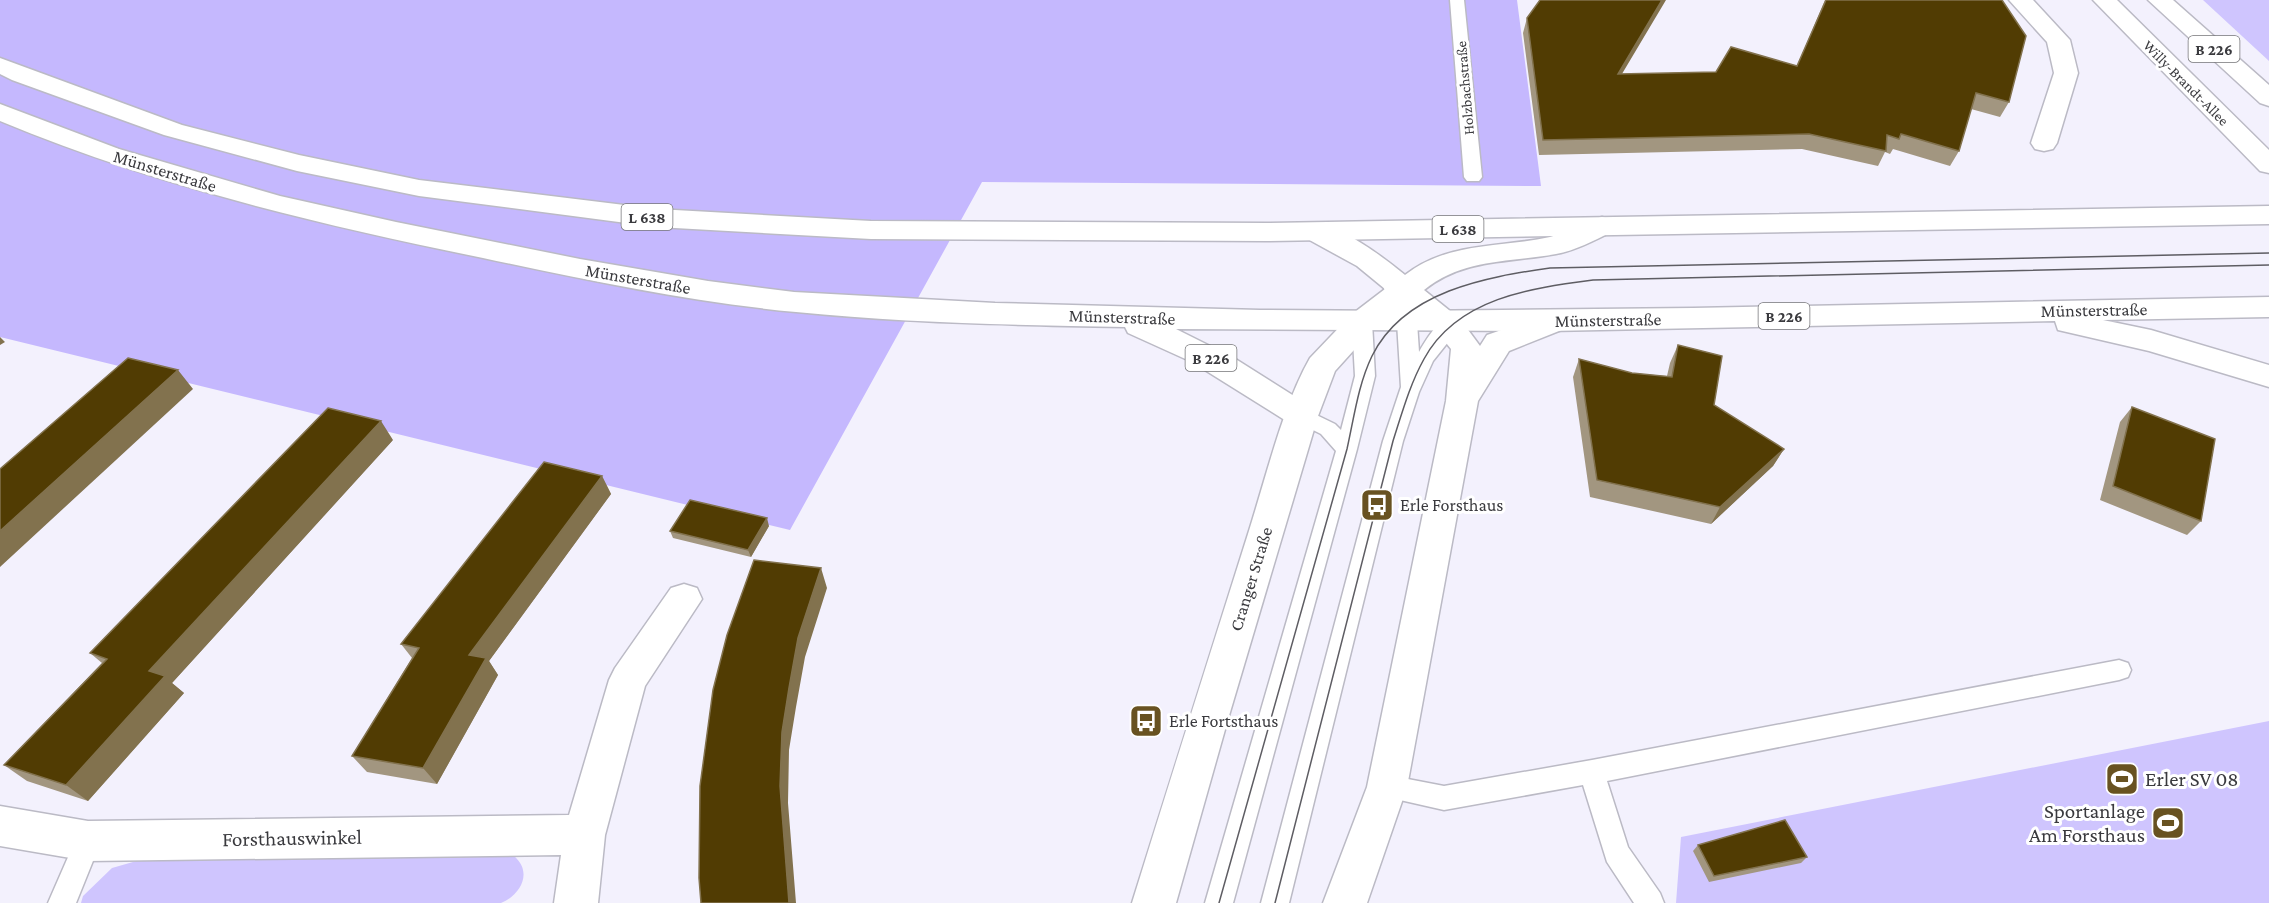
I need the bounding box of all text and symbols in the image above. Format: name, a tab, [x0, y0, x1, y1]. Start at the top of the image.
road number: B 226	[2188, 36, 2240, 62]
street label: Willy-Brandt-Allee	[2139, 37, 2232, 130]
street label: Holzbachstraße	[1453, 40, 1477, 136]
street label: Münsterstraße	[111, 146, 219, 196]
road number: L 638	[622, 204, 672, 230]
road number: L 638	[1432, 216, 1484, 242]
street label: Münsterstraße	[584, 260, 692, 298]
street label: Münsterstraße	[2041, 299, 2148, 321]
road number: B 226	[1758, 303, 1810, 329]
street label: Münsterstraße	[1068, 305, 1176, 329]
street label: Münsterstraße	[1555, 309, 1662, 331]
road number: B 226	[1186, 345, 1236, 371]
bus stop icon: Erle Forsthaus	[1359, 487, 1395, 523]
place label: Erle Forsthaus	[1400, 495, 1503, 515]
street label: Cranger Straße	[1226, 525, 1276, 633]
bus stop icon: Erle Fortsthaus	[1128, 703, 1164, 739]
place label: Erle Fortsthaus	[1169, 711, 1278, 731]
sports icon: Erler SV 08	[2104, 761, 2140, 797]
place label: Erler SV 08	[2145, 767, 2239, 791]
place label: Sportanlage Am Forsthaus	[2029, 799, 2145, 847]
sports icon: Sportanlage Am Forsthaus	[2150, 805, 2186, 841]
street label: Forsthauswinkel	[222, 825, 362, 851]

